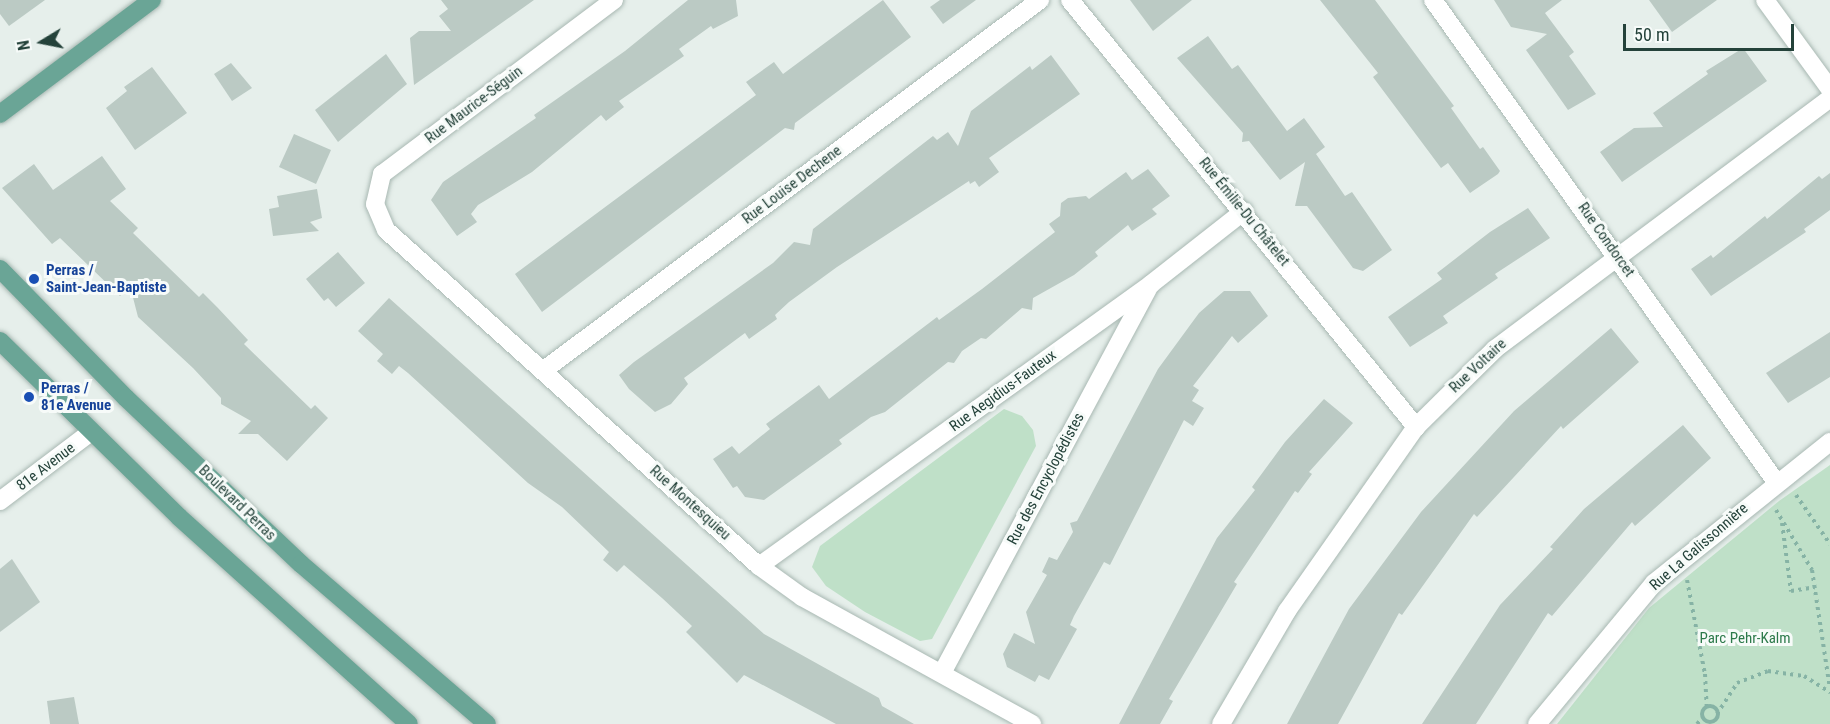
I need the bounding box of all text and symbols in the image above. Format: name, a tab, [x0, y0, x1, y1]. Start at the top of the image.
north arrow	[12, 12, 72, 72]
scale bar	[1626, 12, 1797, 50]
text: 50 m	[1634, 24, 1669, 45]
text: N	[14, 39, 34, 52]
street label: Rue Maurice-Séguin	[422, 63, 526, 147]
street label: Rue Louise Dechene	[739, 142, 845, 228]
street label: Rue Émilie-Du Châtelet	[1195, 154, 1293, 270]
street label: Rue Condorcet	[1574, 199, 1638, 281]
place label: Perras / Saint-Jean-Baptiste	[46, 261, 167, 296]
marker: Perras / Saint-Jean-Baptiste	[27, 272, 41, 286]
street label: Rue Voltaire	[1446, 335, 1510, 397]
street label: Rue Aegidius-Fauteux	[946, 346, 1060, 436]
place label: Perras / 81e Avenue	[41, 379, 111, 414]
marker: Perras / 81e Avenue	[22, 390, 36, 404]
street label: Rue des Encyclopédistes	[1004, 410, 1088, 548]
street label: 81e Avenue	[13, 439, 79, 495]
street label: Boulevard Perras	[195, 462, 279, 544]
street label: Rue Montesquieu	[646, 462, 734, 544]
street label: Rue La Galissonnière	[1646, 500, 1752, 594]
park label: Parc Pehr-Kalm	[1699, 630, 1791, 648]

